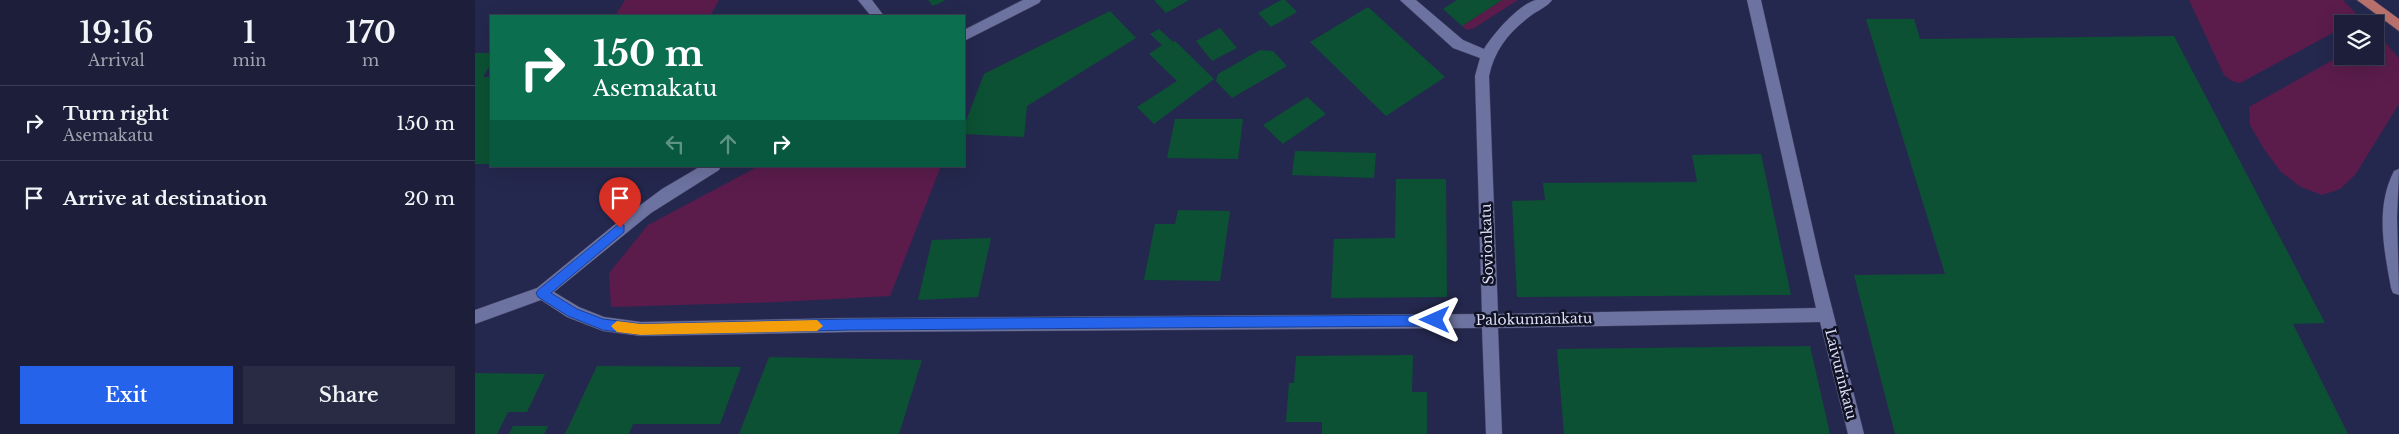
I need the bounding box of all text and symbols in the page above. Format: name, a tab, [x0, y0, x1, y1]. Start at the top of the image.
text: 19:16	[79, 14, 154, 51]
text: 1	[243, 14, 256, 51]
text: 170	[345, 14, 396, 51]
map controls	[2334, 15, 2384, 65]
button: layers	[2334, 15, 2384, 65]
text: 150 m	[593, 32, 704, 75]
icon: right	[510, 35, 575, 100]
text: Arrival	[88, 50, 145, 70]
text: min	[233, 50, 266, 70]
text: m	[362, 50, 379, 70]
text: Asemakatu	[593, 75, 717, 102]
text: Turn right	[63, 102, 169, 125]
icon: right	[20, 109, 48, 137]
text: 150 m	[396, 112, 455, 135]
text: Asemakatu	[63, 125, 153, 145]
icon: left	[661, 130, 689, 158]
icon: ahead	[714, 130, 742, 158]
icon: right	[767, 130, 795, 158]
pin	[599, 177, 641, 228]
icon: arrive	[20, 184, 48, 212]
icon: arrive	[606, 184, 634, 212]
text: Arrive at destination	[63, 187, 267, 210]
text: 20 m	[404, 187, 455, 210]
street label: Sovionkatu	[1477, 203, 1497, 285]
position arrow	[1408, 293, 1460, 345]
street label: Palokunnankatu	[1476, 309, 1593, 329]
street label: Laivurinkatu	[1821, 327, 1861, 422]
button: Exit	[20, 366, 233, 424]
button: Share	[243, 366, 455, 424]

